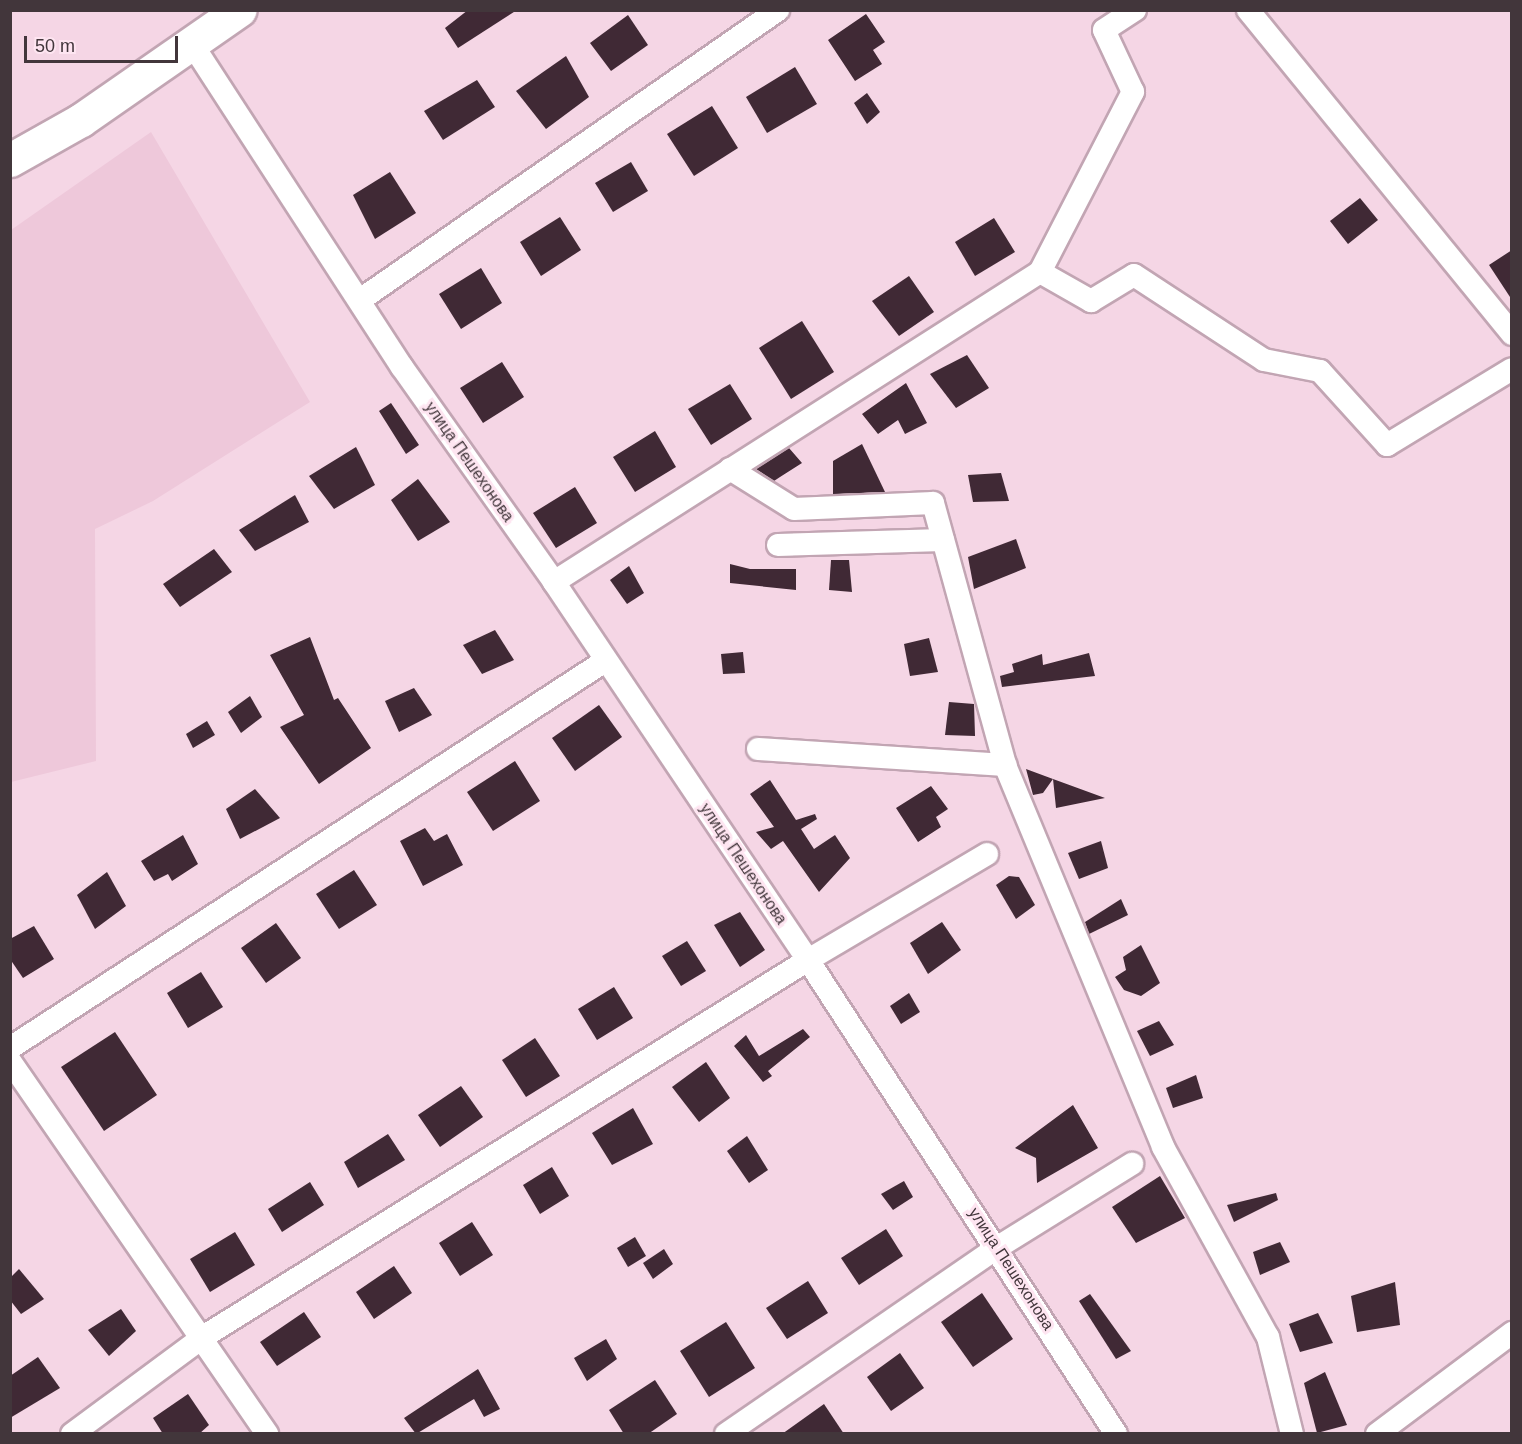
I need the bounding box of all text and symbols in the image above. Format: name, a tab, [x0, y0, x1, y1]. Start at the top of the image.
scale bar	[27, 24, 182, 62]
text: 50 m	[35, 36, 75, 56]
street label: улица Пешехонова	[420, 398, 518, 526]
street label: улица Пешехонова	[695, 800, 791, 928]
street label: улица Пешехонова	[964, 1204, 1058, 1334]

